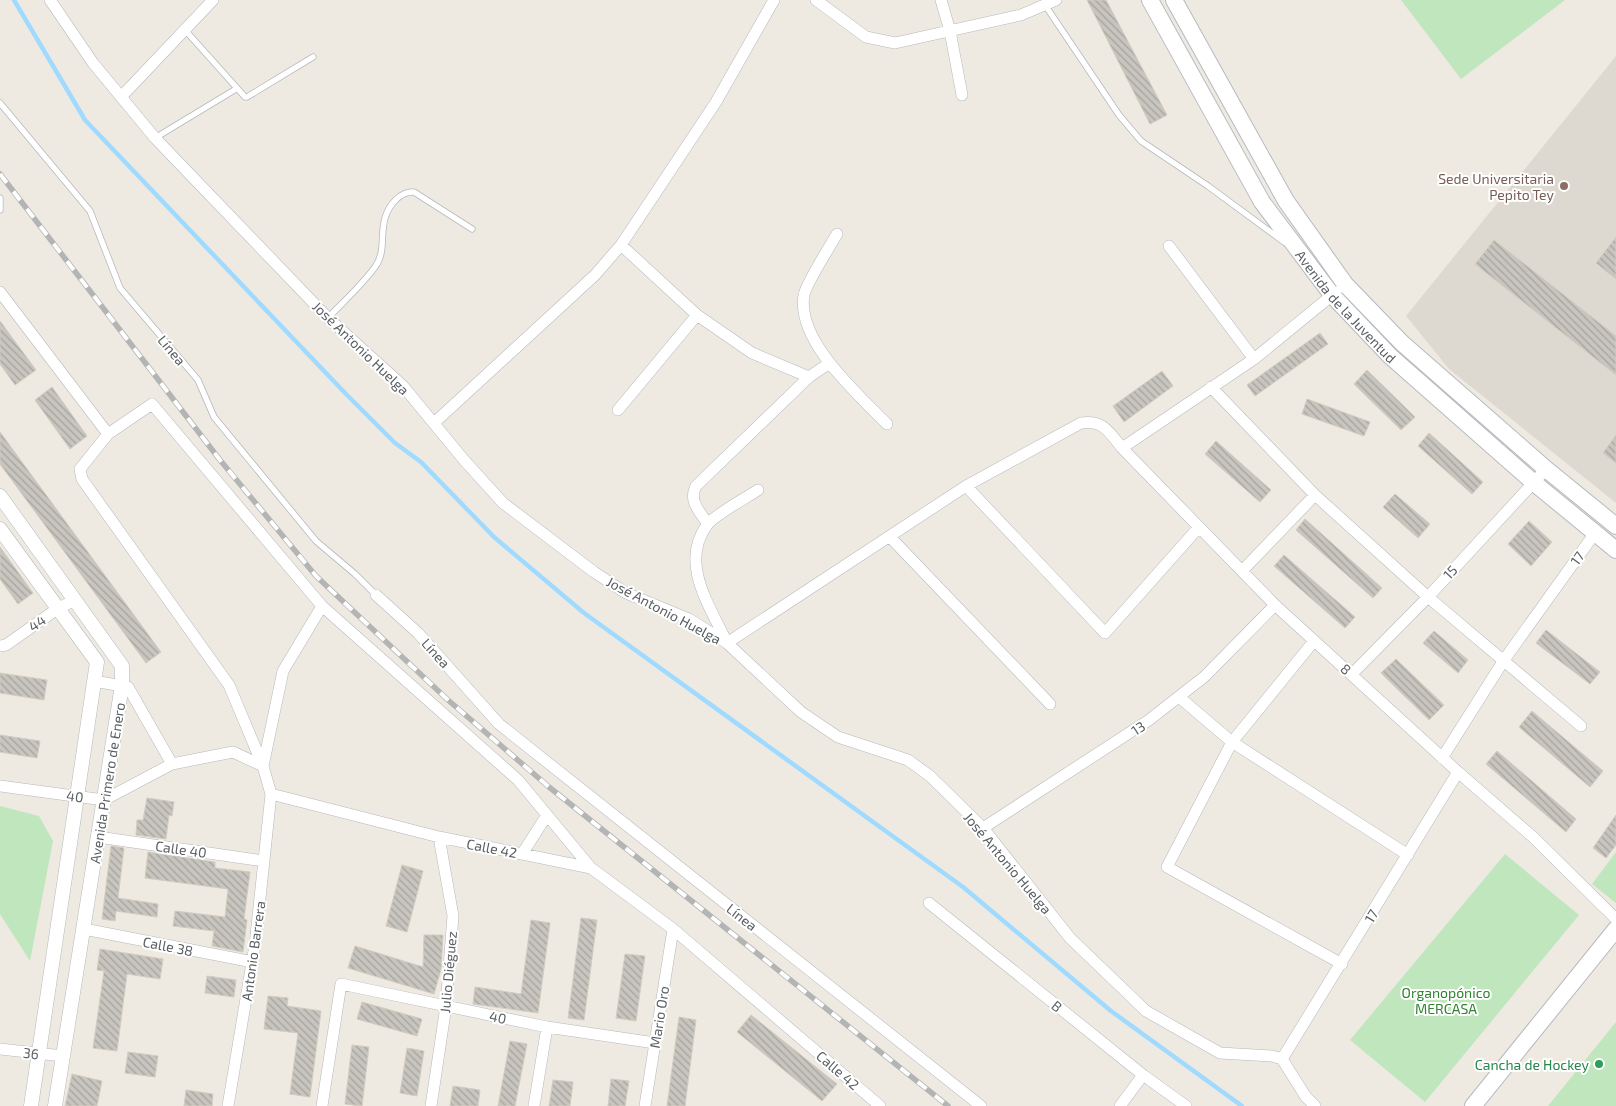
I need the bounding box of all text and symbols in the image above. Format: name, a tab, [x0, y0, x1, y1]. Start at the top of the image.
place label: Sede Universitaria Pepito Tey	[1438, 170, 1555, 203]
marker: Sede Universitaria Pepito Tey	[1558, 180, 1570, 192]
street label: Avenida de la Juventud	[1292, 246, 1400, 366]
street label: José Antonio Huelga	[309, 298, 413, 398]
street label: Línea	[155, 332, 189, 368]
street label: 17	[1566, 548, 1588, 568]
street label: 15	[1439, 561, 1461, 583]
street label: José Antonio Huelga	[604, 573, 724, 647]
street label: 44	[25, 611, 49, 635]
street label: Línea	[418, 635, 454, 671]
street label: 8	[1337, 660, 1355, 678]
street label: Avenida Primero de Enero	[86, 701, 128, 865]
street label: 13	[1128, 717, 1148, 739]
street label: 40	[65, 787, 85, 805]
street label: José Antonio Huelga	[961, 809, 1055, 917]
street label: Calle 42	[465, 835, 519, 861]
street label: Calle 40	[154, 837, 208, 861]
street label: Antonio Barrera	[238, 900, 268, 1002]
street label: Línea	[723, 900, 761, 934]
street label: 17	[1360, 906, 1382, 926]
street label: Julio Diéguez	[436, 930, 460, 1014]
street label: Calle 38	[141, 933, 195, 959]
park label: Organopónico MERCASA	[1402, 984, 1490, 1017]
street label: Mario Oro	[646, 985, 672, 1049]
street label: B	[1048, 997, 1066, 1015]
street label: 40	[488, 1007, 508, 1027]
street label: 36	[22, 1044, 40, 1062]
street label: Calle 42	[813, 1047, 863, 1093]
place label: Cancha de Hockey	[1475, 1056, 1590, 1073]
marker: Cancha de Hockey	[1593, 1058, 1605, 1070]

